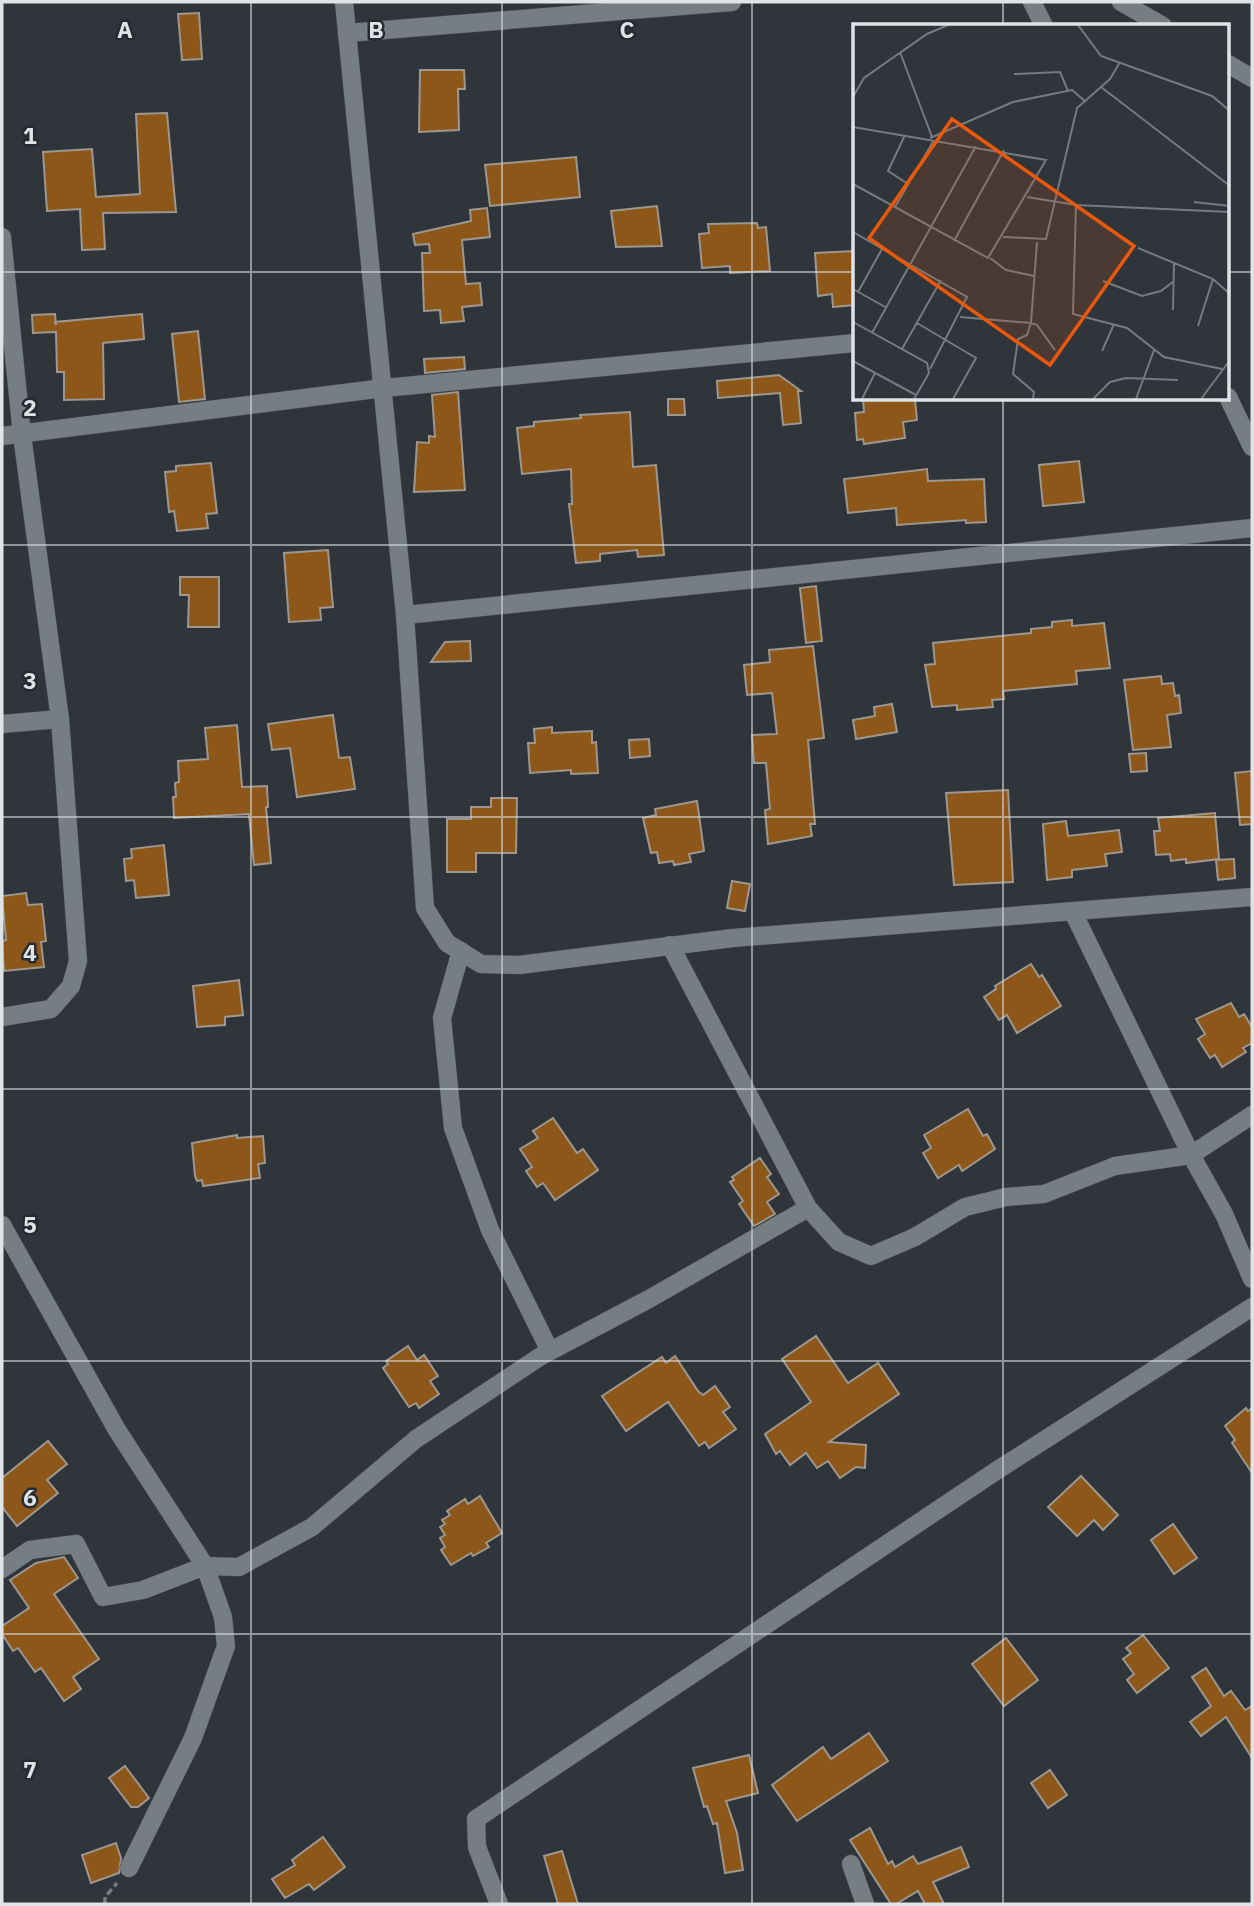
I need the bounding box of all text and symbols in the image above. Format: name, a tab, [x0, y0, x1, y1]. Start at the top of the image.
text: A	[117, 14, 133, 44]
text: B	[368, 14, 384, 44]
text: C	[620, 14, 635, 44]
inset map	[853, 24, 1230, 401]
text: 1	[23, 120, 37, 150]
text: 2	[23, 392, 37, 422]
text: 3	[23, 665, 37, 695]
text: 4	[23, 937, 37, 967]
text: 5	[23, 1209, 37, 1239]
text: 6	[23, 1482, 37, 1512]
text: 7	[23, 1754, 37, 1784]

